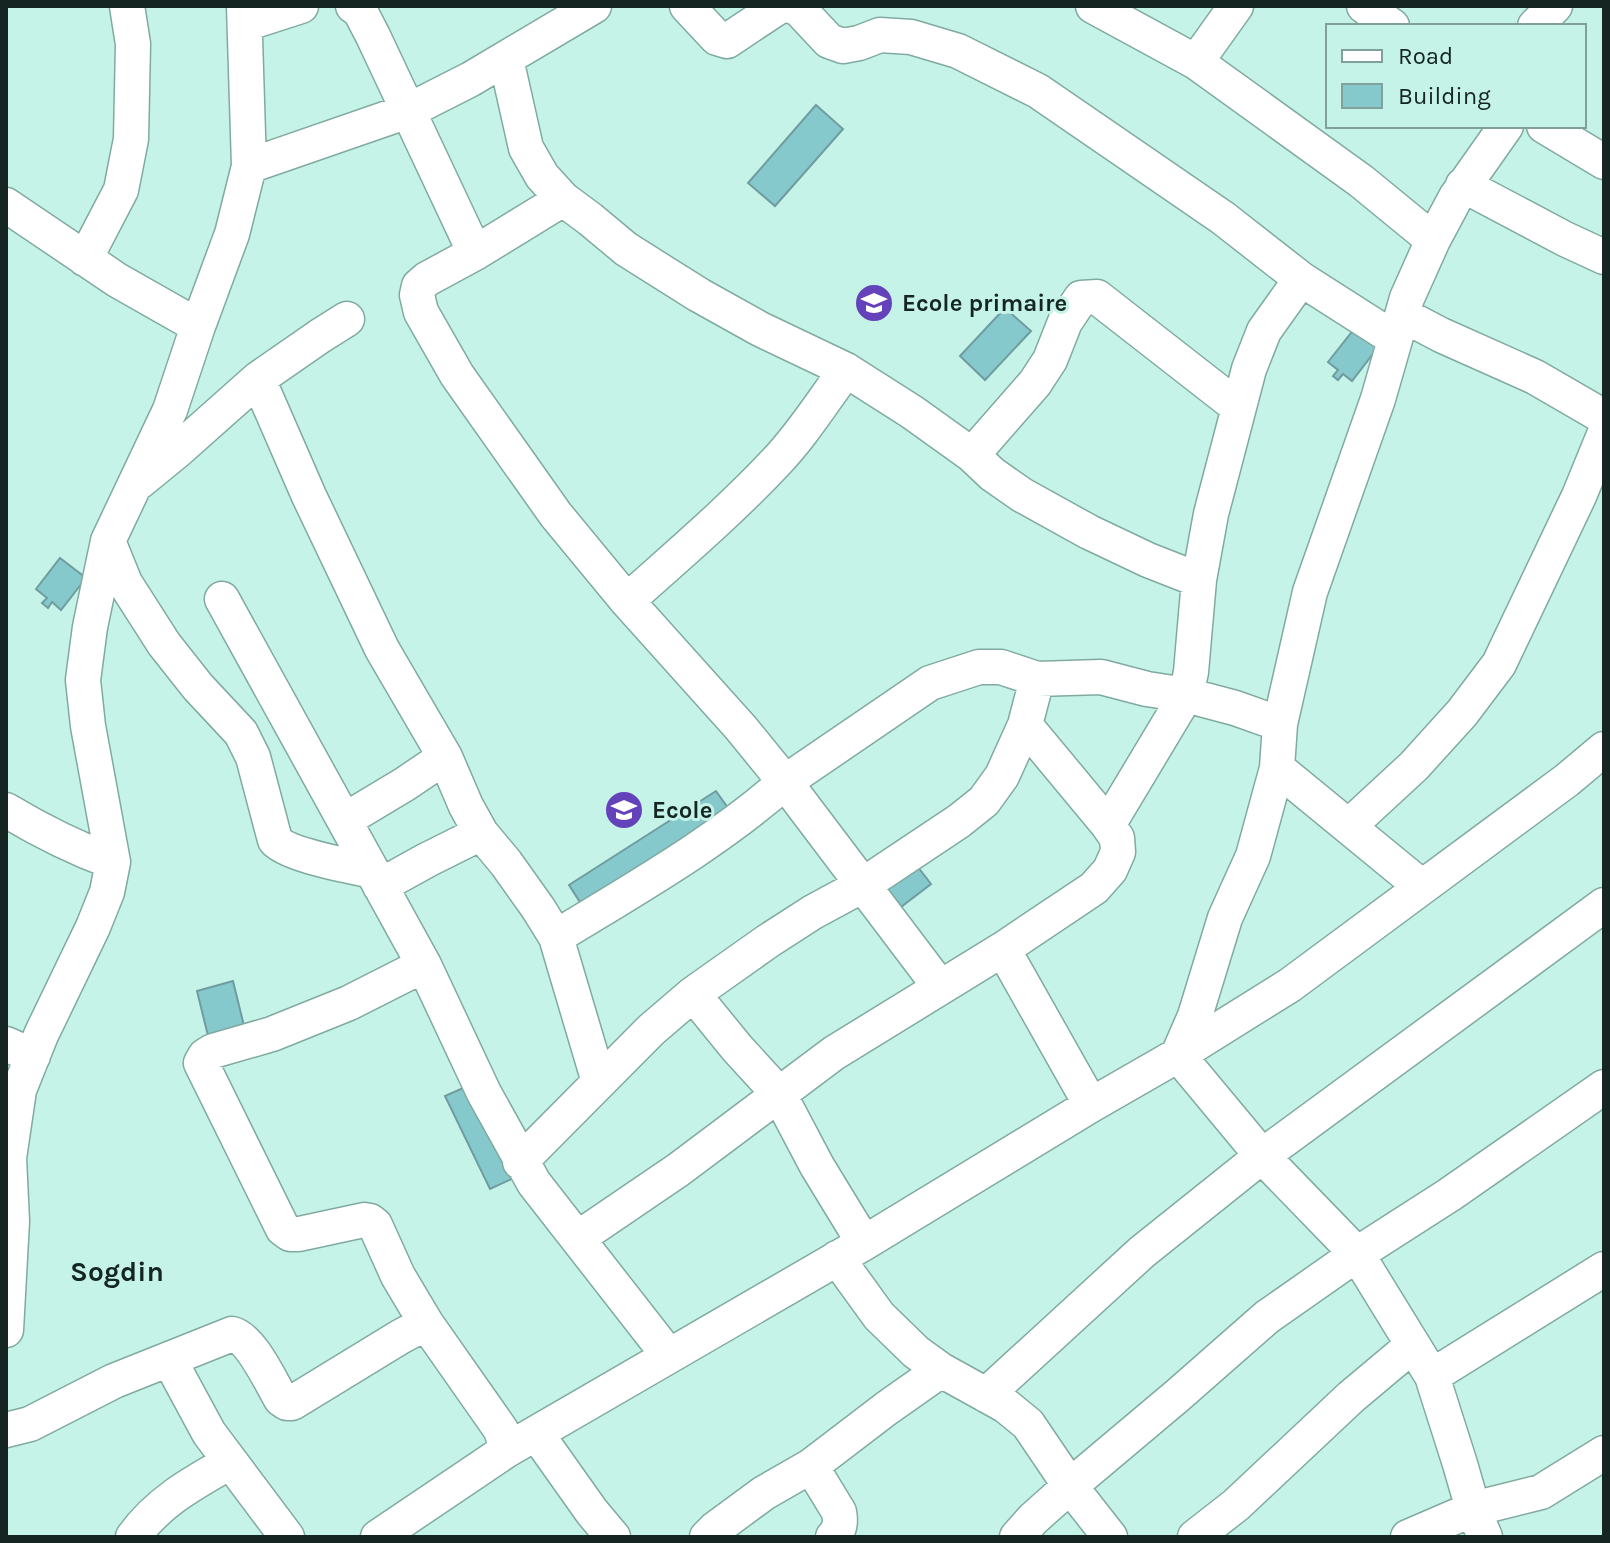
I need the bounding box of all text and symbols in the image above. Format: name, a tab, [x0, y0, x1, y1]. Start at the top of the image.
legend	[1326, 24, 1586, 128]
text: Road	[1398, 42, 1453, 70]
text: Building	[1398, 82, 1491, 110]
school or university icon: Ecole primaire	[853, 282, 895, 324]
place label: Ecole primaire	[902, 289, 1067, 317]
school or university icon: Ecole	[603, 789, 645, 831]
place label: Ecole	[652, 796, 712, 824]
district label: Sogdin	[70, 1255, 164, 1288]

